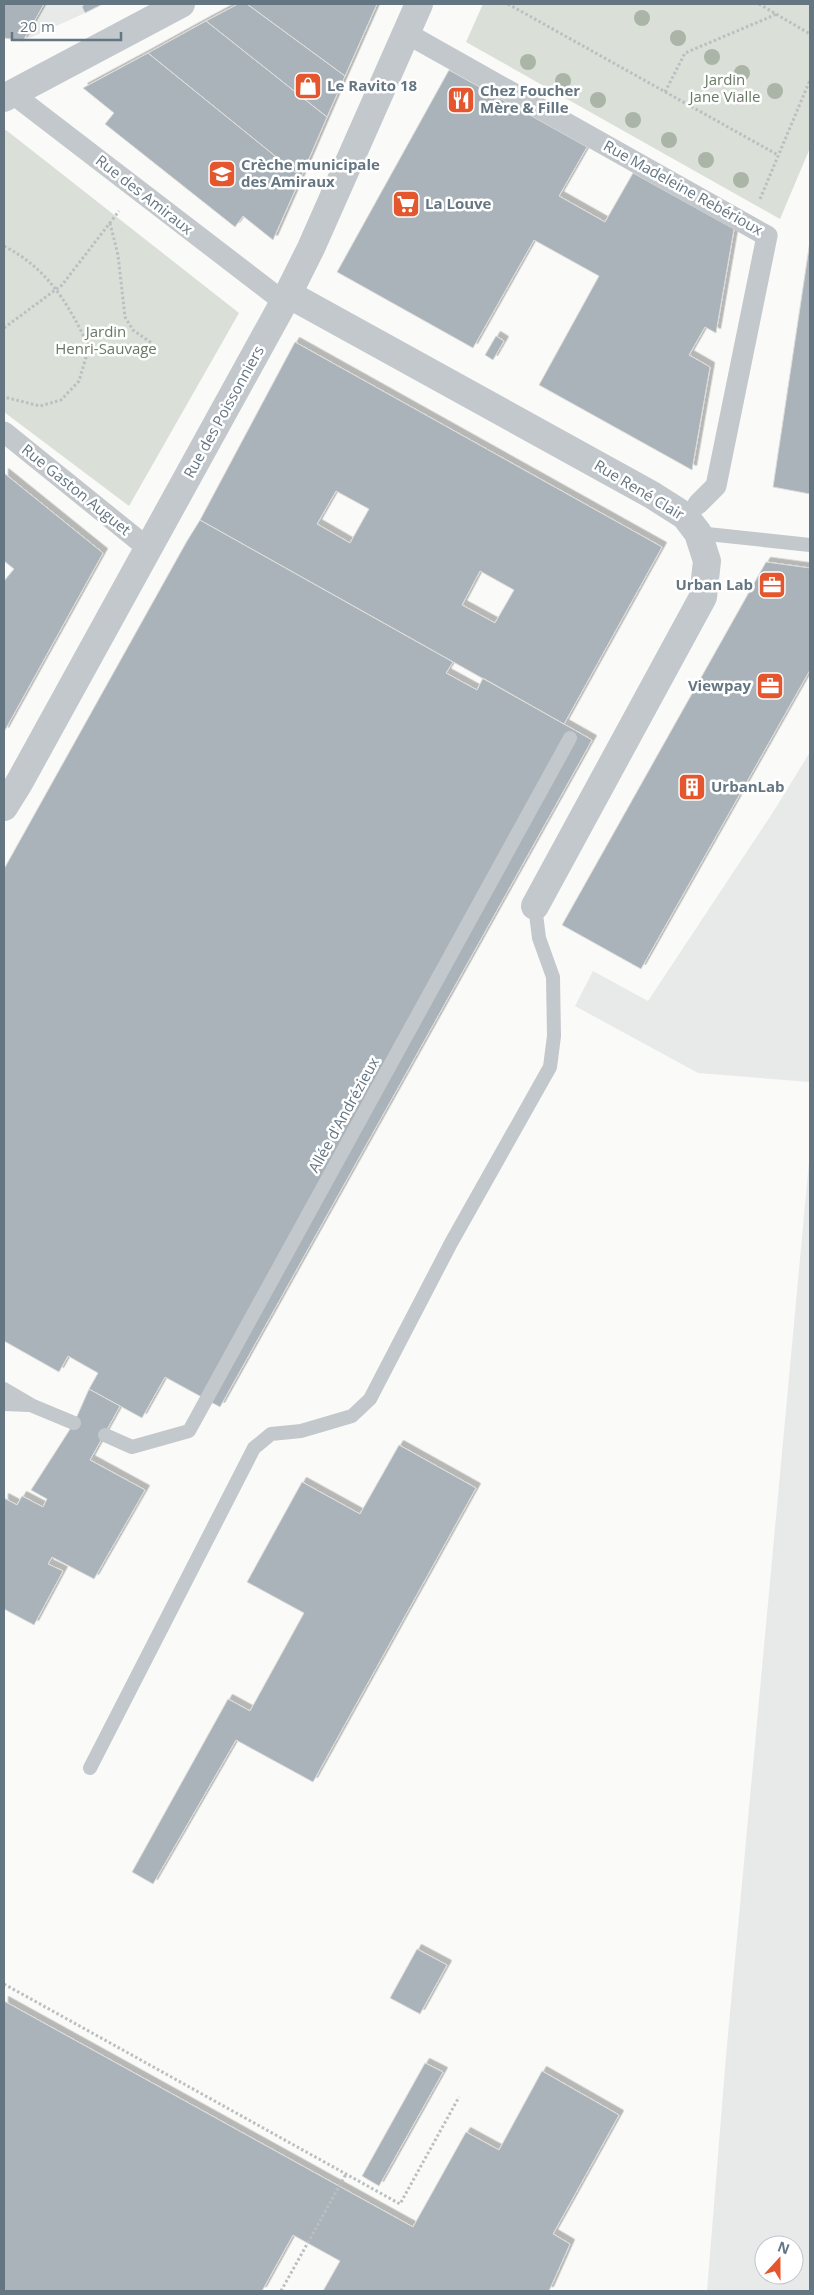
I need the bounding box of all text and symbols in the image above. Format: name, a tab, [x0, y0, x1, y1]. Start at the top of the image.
scale bar	[12, 10, 121, 42]
text: 20 m	[20, 16, 55, 36]
park label: Jardin Jane Vialle	[688, 69, 760, 106]
shop icon: Le Ravito 18	[293, 71, 323, 101]
place label: Le Ravito 18	[327, 75, 418, 95]
place label: Chez Foucher Mère & Fille	[480, 80, 580, 117]
restaurant icon: Chez Foucher Mère & Fille	[446, 85, 476, 115]
street label: Rue Madeleine Rebérioux	[600, 135, 767, 239]
street label: Rue des Amiraux	[92, 150, 197, 239]
place label: Crèche municipale des Amiraux	[241, 154, 380, 191]
school or university icon: Crèche municipale des Amiraux	[207, 159, 237, 189]
supermarket icon: La Louve	[391, 189, 421, 219]
place label: La Louve	[425, 193, 492, 213]
park label: Jardin Henri-Sauvage	[55, 321, 157, 358]
street label: Rue des Poissonniers	[178, 342, 268, 481]
street label: Rue Gaston Auguet	[18, 439, 135, 539]
street label: Rue René Clair	[591, 454, 688, 524]
office icon: Urban Lab	[757, 570, 787, 600]
place label: Urban Lab	[676, 574, 753, 594]
office icon: Viewpay	[755, 671, 785, 701]
place label: Viewpay	[688, 675, 751, 695]
building icon: UrbanLab	[677, 772, 707, 802]
place label: UrbanLab	[711, 776, 785, 796]
street label: Allée d'Andrézieux	[303, 1053, 383, 1176]
north arrow	[754, 2235, 804, 2285]
text: N	[775, 2236, 793, 2258]

